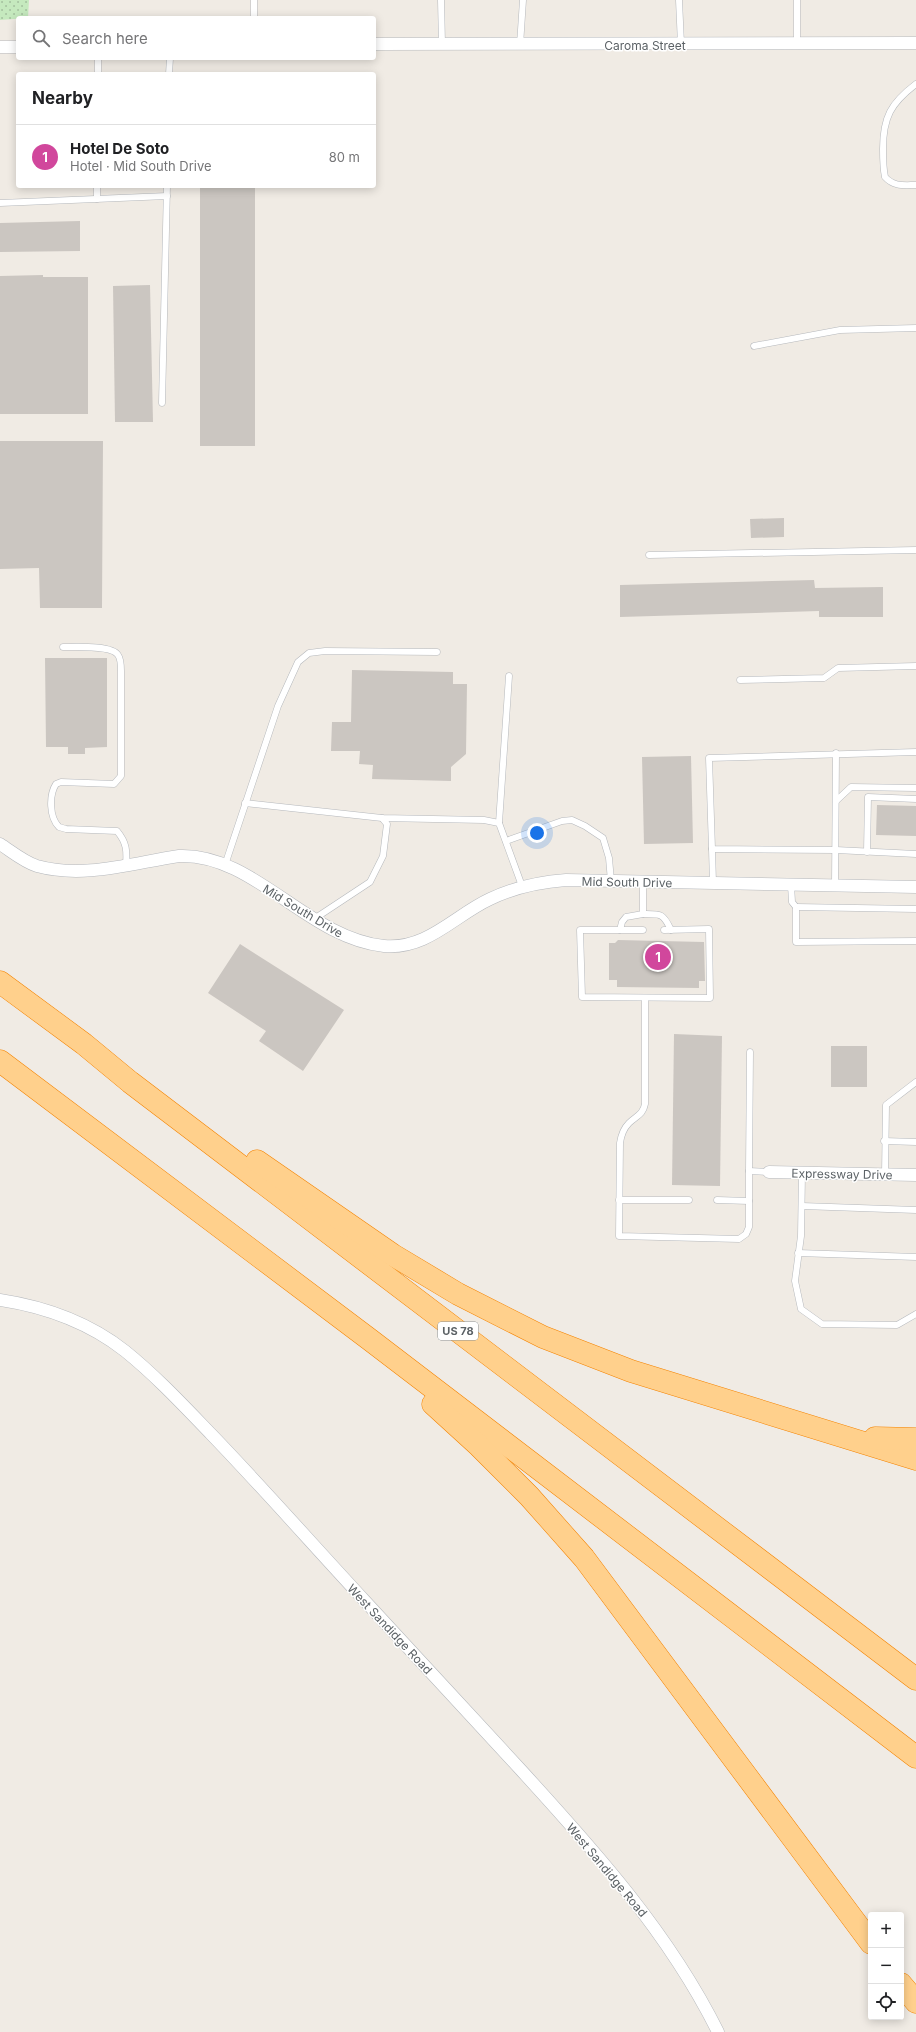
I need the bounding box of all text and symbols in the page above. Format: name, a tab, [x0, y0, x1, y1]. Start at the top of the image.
search box	[16, 16, 376, 60]
icon: search	[30, 27, 52, 49]
text: Search here	[62, 29, 148, 48]
street label: Caroma Street	[604, 38, 686, 53]
text: Nearby	[32, 88, 93, 108]
text: Hotel De Soto	[70, 139, 169, 158]
text: 1	[42, 149, 48, 165]
text: 80 m	[329, 149, 360, 165]
text: Hotel · Mid South Drive	[70, 158, 212, 174]
your location	[527, 823, 547, 843]
street label: Mid South Drive	[582, 874, 672, 890]
street label: Mid South Drive	[260, 881, 346, 941]
pin: 1	[645, 942, 671, 972]
street label: Expressway Drive	[791, 1166, 893, 1182]
road number: US 78	[438, 1322, 478, 1340]
street label: West Sandidge Road	[344, 1581, 436, 1677]
street label: West Sandidge Road	[563, 1820, 651, 1920]
map controls	[868, 1912, 904, 2020]
button: +	[868, 1912, 904, 1948]
button: −	[868, 1948, 904, 1984]
button: locate	[868, 1984, 904, 2020]

